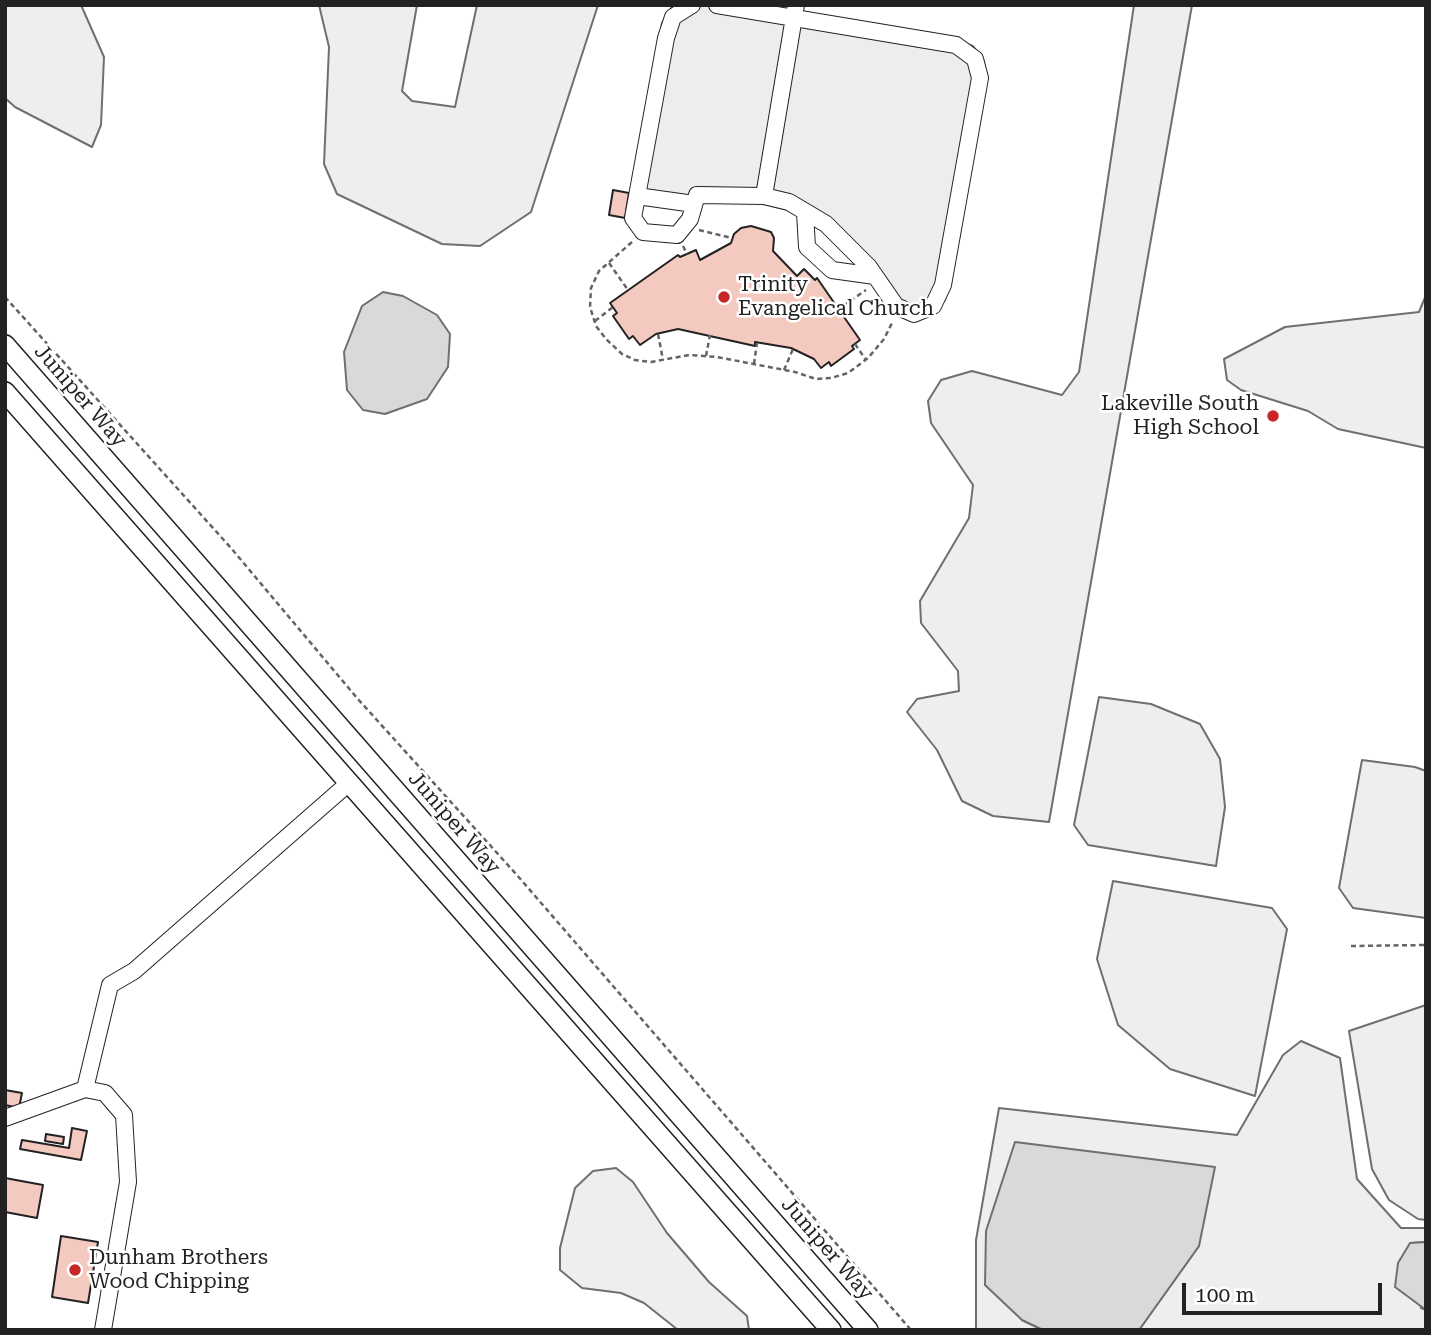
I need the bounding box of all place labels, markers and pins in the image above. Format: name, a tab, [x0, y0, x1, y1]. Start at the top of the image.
place label: Trinity Evangelical Church	[738, 272, 934, 322]
marker: Trinity Evangelical Church	[716, 289, 732, 305]
place label: Lakeville South High School	[1101, 391, 1259, 441]
marker: Lakeville South High School	[1265, 408, 1281, 424]
place label: Dunham Brothers Wood Chipping	[89, 1245, 268, 1295]
marker: Dunham Brothers Wood Chipping	[67, 1262, 83, 1278]

